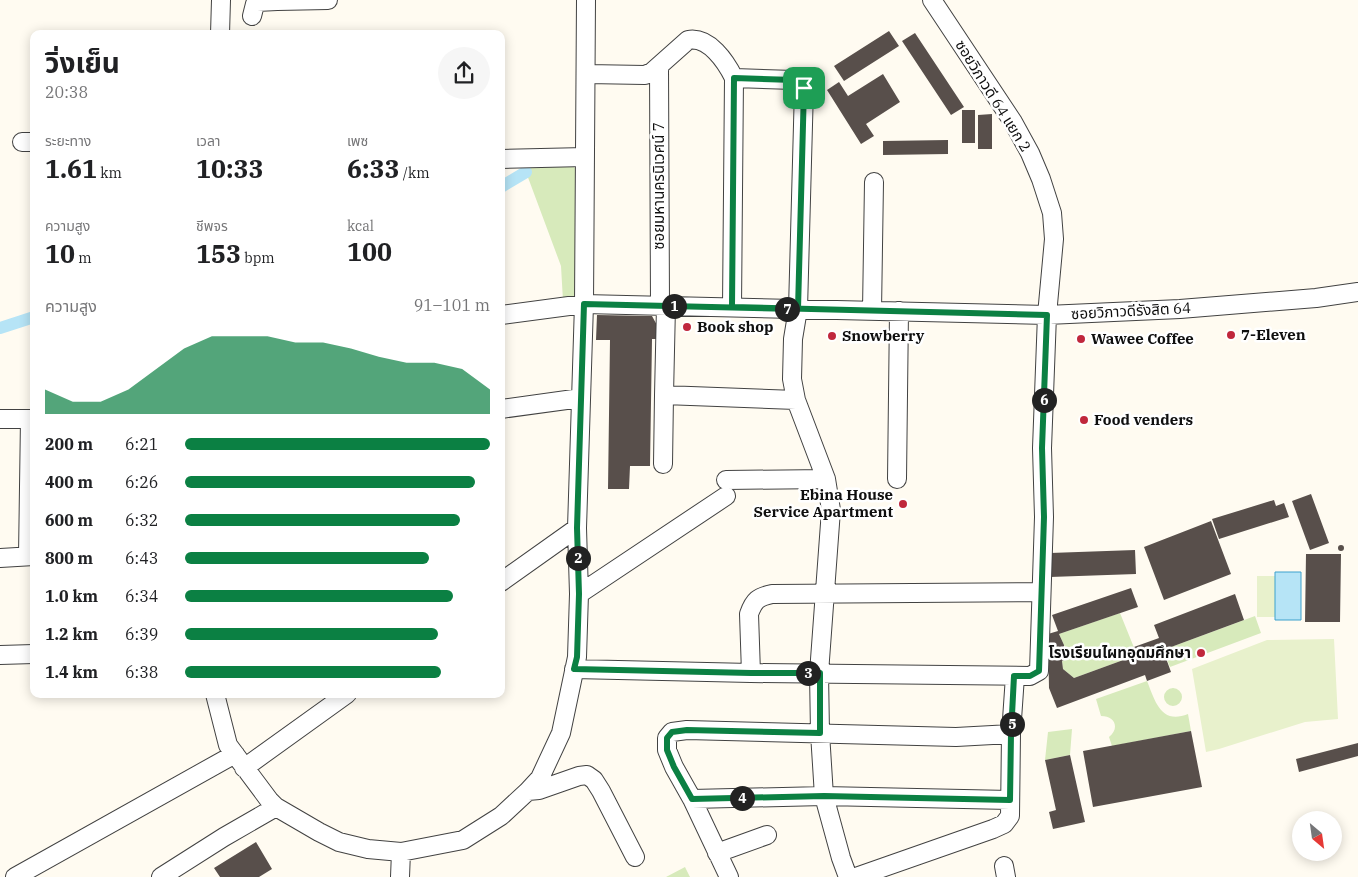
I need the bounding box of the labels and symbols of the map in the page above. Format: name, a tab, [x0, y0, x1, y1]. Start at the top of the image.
street label: ซอยวิภาวดี 64 แยก 2	[951, 36, 1036, 155]
pin	[783, 67, 825, 109]
street label: ซอยมหานครนิเวศน์ 7	[649, 122, 668, 250]
pin: 1	[662, 294, 686, 318]
pin: 7	[774, 296, 800, 322]
street label: ซอยวิภาวดีรังสิต 64	[1071, 298, 1191, 323]
place label: Book shop	[697, 317, 774, 336]
marker: Book shop	[681, 321, 693, 333]
place label: 7-Eleven	[1241, 325, 1306, 344]
place label: Snowberry	[842, 326, 925, 345]
place label: Wawee Coffee	[1091, 329, 1194, 348]
marker: 7-Eleven	[1225, 329, 1237, 341]
marker: Snowberry	[826, 330, 838, 342]
marker: Wawee Coffee	[1075, 333, 1087, 345]
pin: 6	[1032, 388, 1056, 412]
place label: Food venders	[1094, 410, 1193, 429]
marker: Food venders	[1078, 414, 1090, 426]
place label: Ebina House Service Apartment	[753, 485, 893, 521]
marker: Ebina House Service Apartment	[897, 498, 909, 510]
pin: 2	[566, 546, 590, 570]
place label: โรงเรียนไผทอุดมศึกษา	[1049, 643, 1191, 662]
marker: โรงเรียนไผทอุดมศึกษา	[1195, 647, 1207, 659]
pin: 3	[796, 660, 820, 686]
pin: 5	[1000, 712, 1024, 736]
pin: 4	[730, 786, 754, 810]
north arrow	[1292, 811, 1342, 861]

